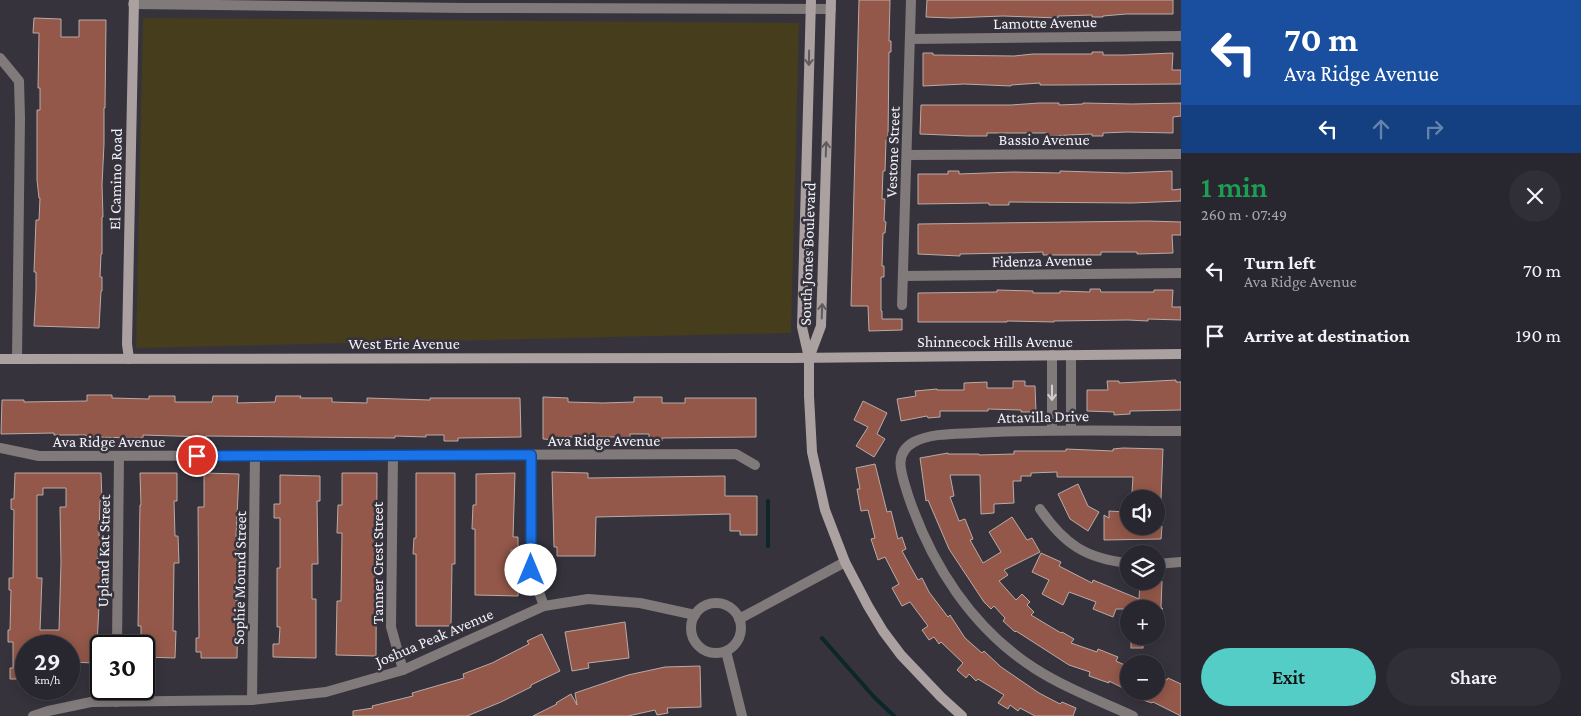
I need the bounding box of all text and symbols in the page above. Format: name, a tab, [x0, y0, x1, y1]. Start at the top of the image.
street label: Lamotte Avenue	[993, 13, 1097, 32]
icon: left	[1201, 20, 1266, 85]
text: 70 m	[1284, 20, 1358, 59]
one-way arrow	[805, 50, 814, 66]
text: Ava Ridge Avenue	[1284, 61, 1439, 86]
street label: Vestone Street	[882, 106, 903, 198]
icon: left	[1314, 115, 1342, 143]
icon: ahead	[1367, 115, 1395, 143]
icon: right	[1420, 115, 1448, 143]
street label: El Camino Road	[106, 127, 125, 230]
street label: Bassio Avenue	[999, 131, 1089, 148]
one-way arrow	[822, 141, 831, 157]
text: 1 min	[1201, 170, 1268, 203]
button: close	[1509, 170, 1561, 222]
street label: South Jones Boulevard	[797, 182, 820, 326]
text: 260 m · 07:49	[1201, 206, 1287, 223]
street label: Fidenza Avenue	[992, 251, 1092, 270]
text: Turn left	[1244, 252, 1316, 273]
icon: left	[1201, 257, 1229, 285]
text: 70 m	[1523, 260, 1561, 281]
text: Ava Ridge Avenue	[1244, 273, 1357, 290]
one-way arrow	[817, 304, 826, 320]
icon: arrive	[1201, 322, 1229, 350]
text: Arrive at destination	[1244, 325, 1410, 346]
text: 190 m	[1515, 325, 1561, 346]
street label: Shinnecock Hills Avenue	[917, 333, 1073, 350]
street label: West Erie Avenue	[348, 335, 460, 352]
one-way arrow	[1047, 384, 1057, 400]
street label: Attavilla Drive	[997, 407, 1089, 426]
street label: Ava Ridge Avenue	[548, 432, 660, 450]
street label: Ava Ridge Avenue	[53, 433, 165, 451]
pin	[176, 435, 218, 477]
icon: arrive	[183, 442, 211, 470]
map controls	[1120, 490, 1165, 700]
button: sound	[1120, 490, 1165, 535]
street label: Upland Kat Street	[94, 494, 114, 607]
street label: Tanner Crest Street	[369, 501, 386, 624]
street label: Sophie Mound Street	[230, 510, 250, 645]
position arrow	[504, 543, 556, 595]
button: layers	[1120, 545, 1165, 590]
button: +	[1120, 600, 1165, 645]
street label: Joshua Peak Avenue	[371, 605, 496, 672]
speed limit sign: 30	[90, 635, 155, 700]
text: 29	[34, 648, 61, 675]
button: Exit	[1201, 648, 1376, 706]
button: Share	[1386, 648, 1561, 706]
button: −	[1120, 655, 1165, 700]
text: km/h	[35, 673, 60, 687]

